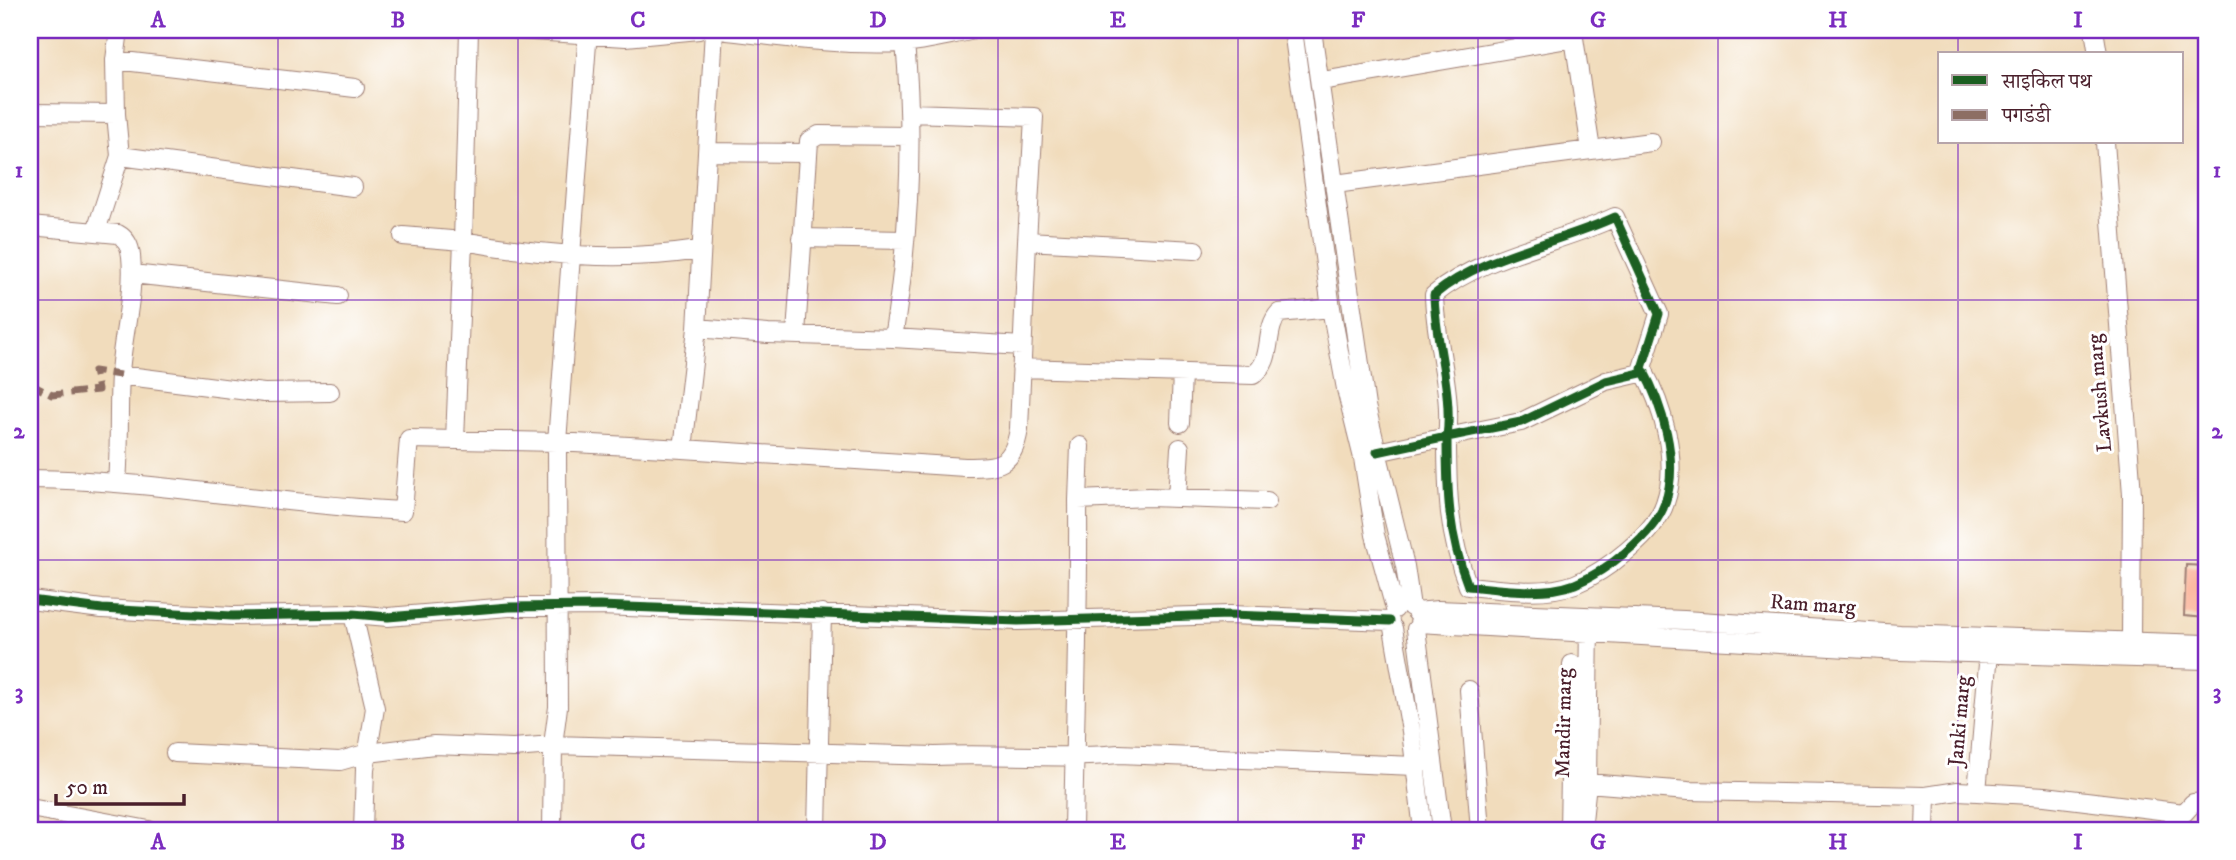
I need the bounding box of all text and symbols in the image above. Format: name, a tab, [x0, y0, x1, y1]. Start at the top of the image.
text: A	[150, 6, 167, 35]
text: B	[391, 6, 405, 35]
text: C	[630, 6, 646, 35]
text: D	[869, 6, 887, 35]
text: E	[1110, 6, 1126, 35]
text: F	[1351, 6, 1366, 35]
text: G	[1590, 6, 1606, 35]
text: H	[1828, 6, 1848, 35]
text: I	[2073, 6, 2083, 35]
legend	[1938, 52, 2184, 144]
text: साइकिल पथ	[2001, 69, 2094, 95]
text: पगडंडी	[2001, 103, 2052, 129]
text: 1	[15, 156, 23, 185]
text: 1	[2213, 156, 2221, 185]
street label: Lavkush marg	[2082, 332, 2118, 453]
text: 2	[13, 417, 25, 446]
text: 2	[2211, 417, 2223, 446]
street label: Ram marg	[1769, 589, 1858, 621]
street label: Mandir marg	[1550, 667, 1578, 778]
street label: Janki marg	[1943, 674, 1977, 769]
text: 3	[15, 678, 23, 707]
text: 3	[2213, 678, 2221, 707]
scale bar	[56, 762, 184, 806]
text: 50 m	[66, 775, 108, 801]
text: A	[150, 828, 167, 857]
text: B	[391, 828, 405, 857]
text: C	[630, 828, 646, 857]
text: D	[869, 828, 887, 857]
text: E	[1110, 828, 1126, 857]
text: F	[1351, 828, 1366, 857]
text: G	[1590, 828, 1606, 857]
text: H	[1828, 828, 1848, 857]
text: I	[2073, 828, 2083, 857]

